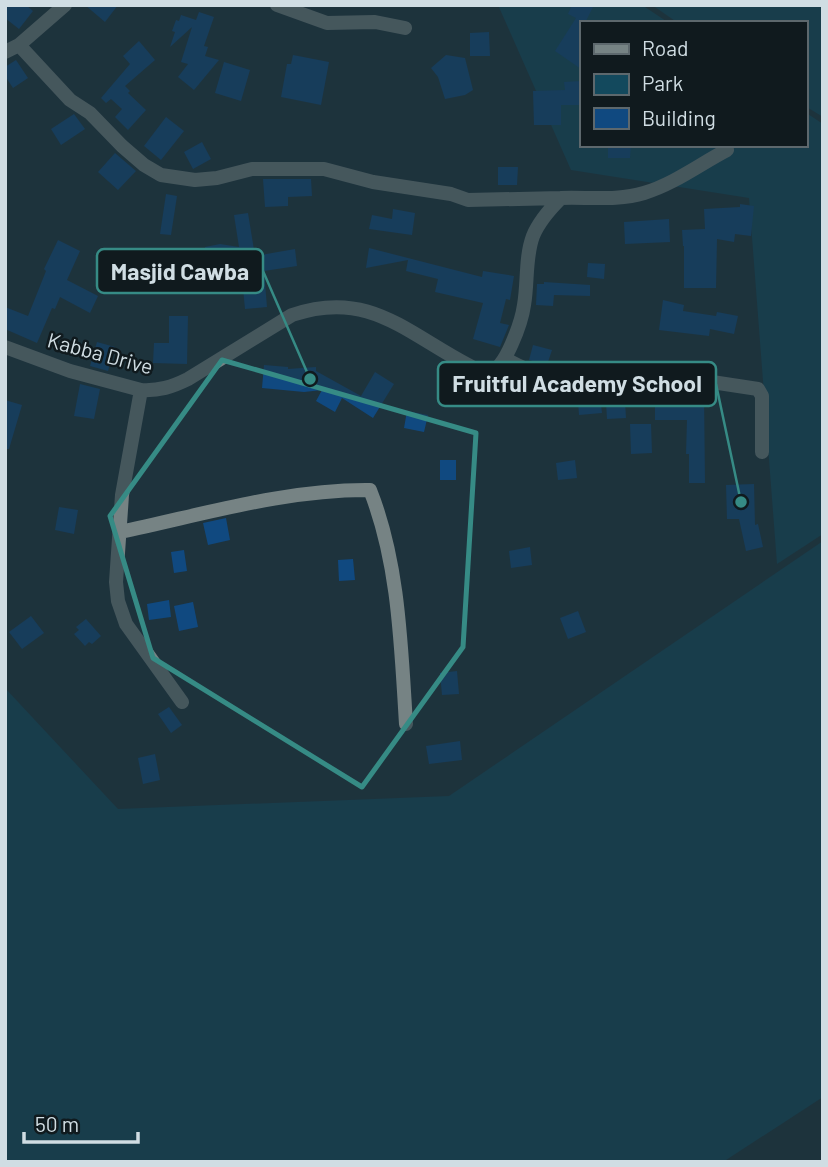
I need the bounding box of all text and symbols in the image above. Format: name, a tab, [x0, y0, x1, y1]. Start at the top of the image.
legend	[580, 21, 807, 147]
text: Road	[642, 35, 688, 60]
text: Park	[642, 70, 683, 95]
text: Building	[642, 105, 716, 130]
callout: Masjid Cawba	[97, 249, 263, 293]
text: Masjid Cawba	[111, 257, 249, 285]
street label: Kabba Drive	[45, 326, 156, 379]
callout: Fruitful Academy School	[438, 362, 716, 406]
text: Fruitful Academy School	[452, 369, 702, 397]
scale bar	[24, 1100, 138, 1144]
text: 50 m	[35, 1111, 79, 1136]

